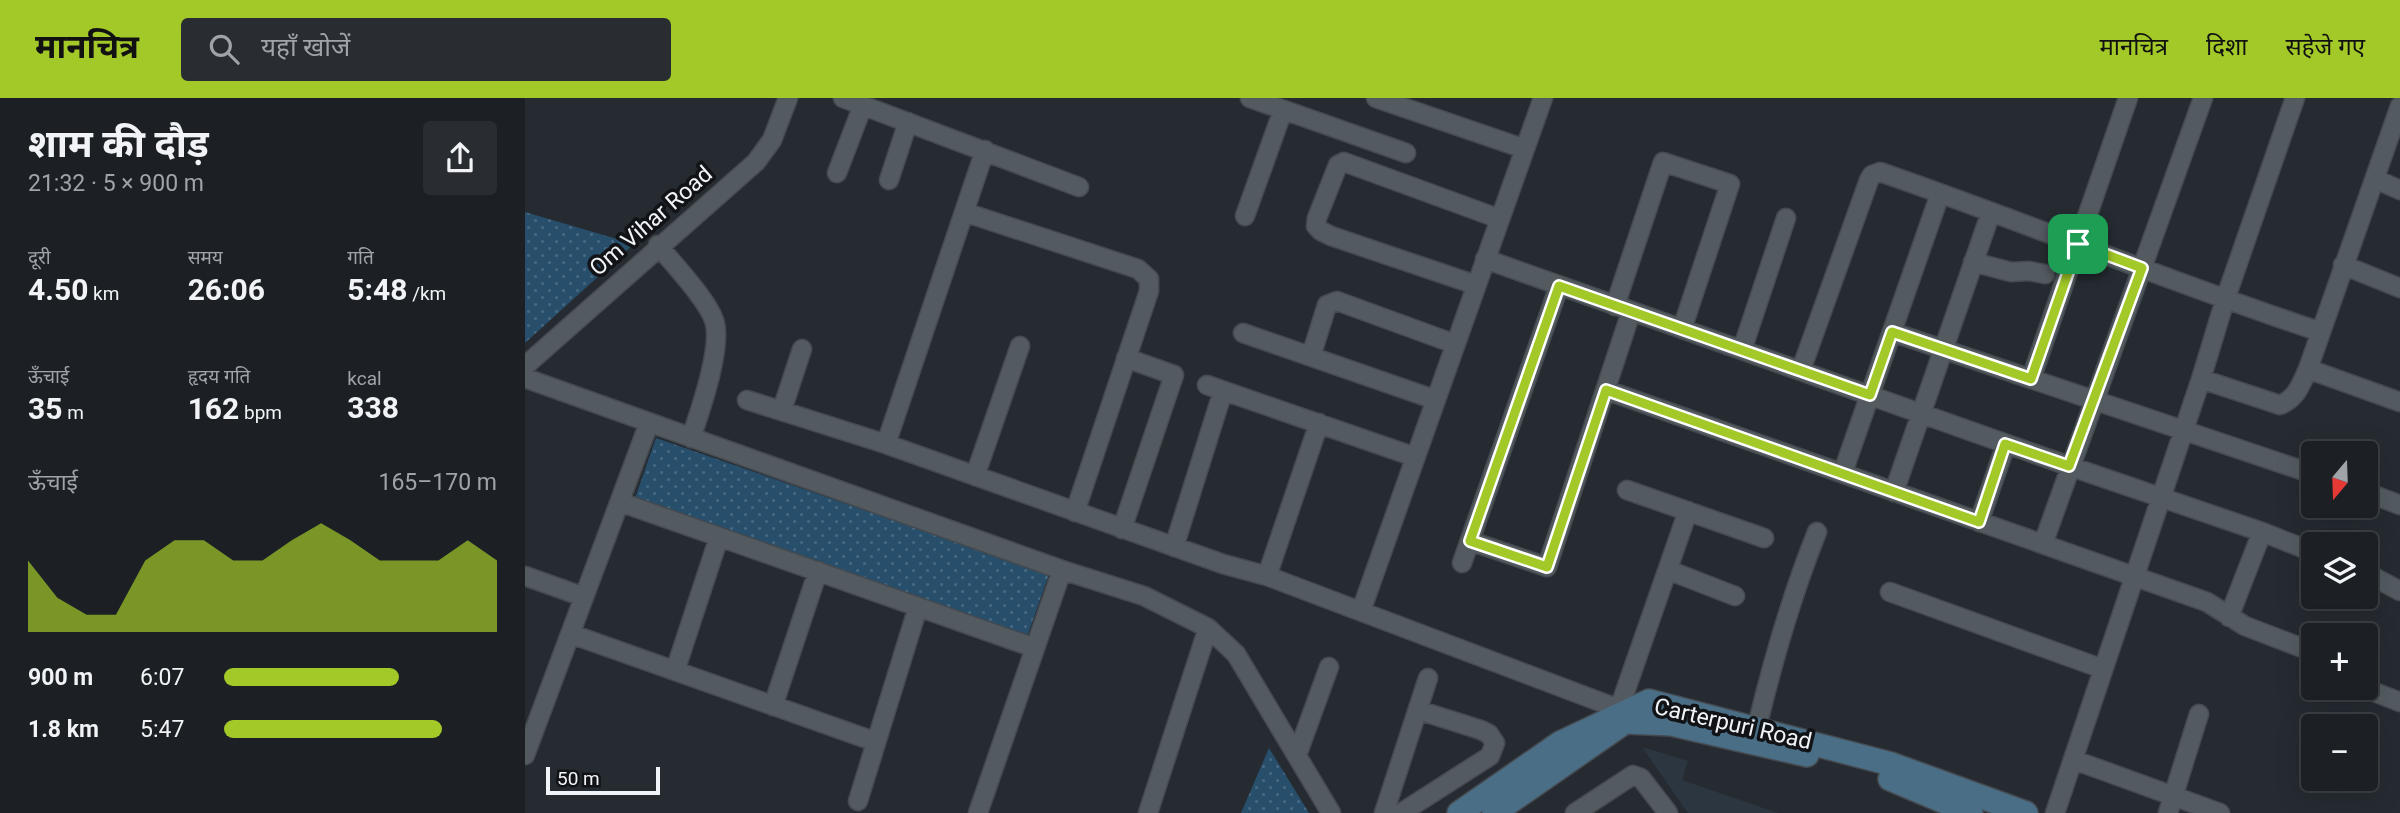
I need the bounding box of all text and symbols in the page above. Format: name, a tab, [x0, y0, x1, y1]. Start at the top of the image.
search box	[181, 18, 671, 81]
text: मानचित्र	[35, 27, 139, 66]
icon: search	[205, 30, 243, 68]
text: यहाँ खोजें	[261, 32, 350, 62]
text: मानचित्र	[2099, 33, 2168, 61]
text: दिशा	[2206, 33, 2247, 61]
text: सहेजे गए	[2285, 33, 2365, 61]
button: share	[423, 121, 497, 195]
text: शाम की दौड़	[28, 122, 209, 166]
street label: Om Vihar Road	[584, 160, 718, 282]
text: 21:32 · 5 × 900 m	[28, 170, 204, 197]
pin	[2048, 214, 2108, 274]
icon: arrive	[2059, 225, 2097, 263]
text: दूरी	[28, 246, 51, 269]
text: समय	[188, 246, 223, 269]
text: गति	[347, 246, 374, 269]
text: 4.50	[28, 272, 88, 307]
text: 26:06	[188, 272, 265, 307]
text: 5:48	[347, 272, 407, 307]
text: km	[88, 282, 119, 305]
text: /km	[407, 282, 446, 305]
text: ऊँचाई	[28, 365, 69, 388]
text: हृदय गति	[188, 365, 250, 388]
text: kcal	[347, 367, 382, 390]
text: 338	[347, 390, 399, 425]
text: 35	[28, 391, 62, 426]
text: 162	[188, 391, 239, 426]
text: m	[62, 401, 84, 424]
text: bpm	[239, 401, 282, 424]
north arrow	[2301, 441, 2378, 518]
map controls	[2301, 441, 2378, 791]
text: ऊँचाई	[28, 469, 78, 496]
text: 165–170 m	[378, 469, 497, 496]
button: layers	[2301, 532, 2378, 609]
button: +	[2301, 623, 2378, 700]
text: 900 m	[28, 664, 93, 691]
text: 6:07	[140, 664, 184, 691]
street label: Carterpuri Road	[1652, 693, 1814, 755]
button: −	[2301, 714, 2378, 791]
text: 1.8 km	[28, 716, 99, 743]
text: 5:47	[140, 716, 184, 743]
scale bar	[546, 764, 660, 796]
text: 50 m	[557, 767, 600, 790]

